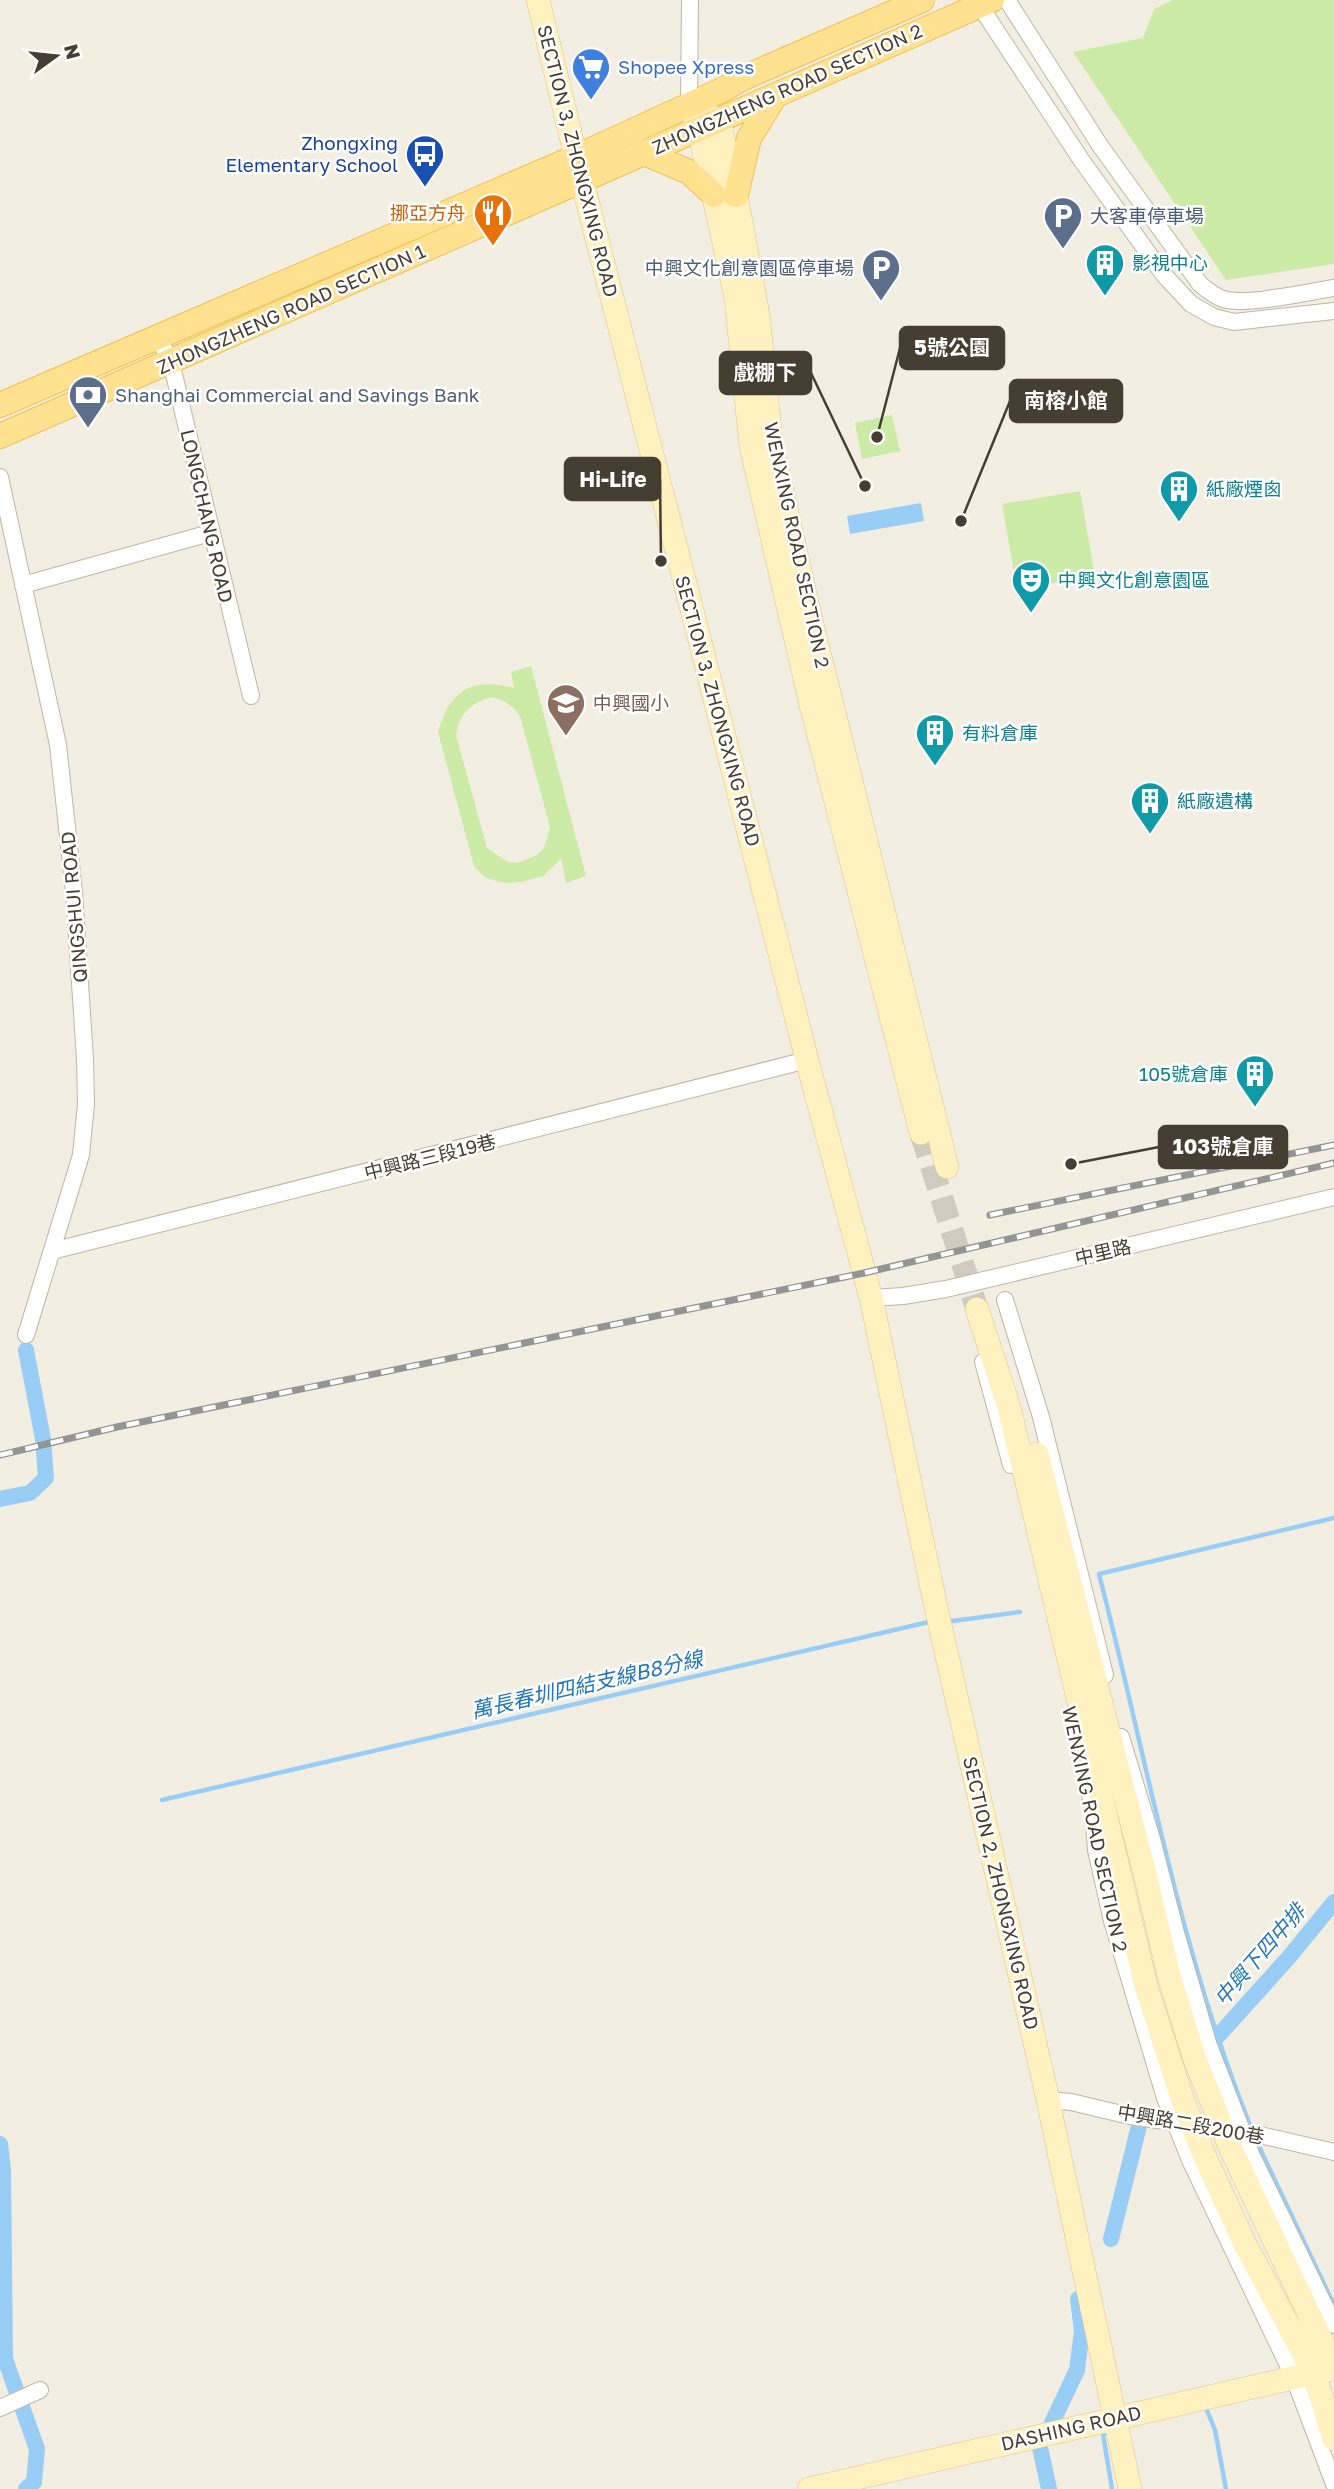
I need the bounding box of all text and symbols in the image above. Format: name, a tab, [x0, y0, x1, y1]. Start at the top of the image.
street label: ZHONGZHENG ROAD SECTION 2	[648, 18, 925, 159]
north arrow	[21, 21, 91, 91]
street label: SECTION 3, ZHONGXING ROAD	[533, 22, 623, 299]
text: N	[60, 42, 86, 61]
supermarket icon: Shopee Xpress	[570, 46, 612, 101]
place label: Shopee Xpress	[618, 55, 754, 78]
place label: Zhongxing Elementary School	[225, 131, 398, 176]
bus stop icon: Zhongxing Elementary School	[404, 133, 446, 188]
restaurant icon: 挪亞方舟	[472, 192, 514, 247]
parking icon: 大客車停車場	[1042, 195, 1084, 250]
place label: 挪亞方舟	[390, 201, 466, 224]
place label: 大客車停車場	[1090, 204, 1204, 227]
street label: ZHONGZHENG ROAD SECTION 1	[153, 239, 429, 378]
building icon: 影視中心	[1084, 242, 1126, 297]
parking icon: 中興文化創意園區停車場	[860, 247, 902, 302]
place label: 影視中心	[1132, 251, 1208, 274]
place label: 中興文化創意園區停車場	[645, 256, 854, 279]
callout: 5號公園	[900, 327, 1004, 369]
text: 5號公園	[914, 334, 990, 360]
callout: 戲棚下	[720, 352, 811, 394]
text: 戲棚下	[734, 359, 797, 385]
bank icon: Shanghai Commercial and Savings Bank	[67, 374, 109, 429]
callout: 南榕小館	[1010, 380, 1122, 422]
place label: Shanghai Commercial and Savings Bank	[115, 383, 480, 406]
text: 南榕小館	[1024, 387, 1108, 413]
street label: WENXING ROAD SECTION 2	[760, 420, 835, 670]
street label: LONGCHANG ROAD	[176, 427, 239, 605]
callout: Hi-Life	[565, 458, 660, 500]
text: Hi-Life	[579, 466, 647, 492]
building icon: 紙廠煙囪	[1158, 468, 1200, 523]
place label: 紙廠煙囪	[1206, 477, 1282, 500]
theatre icon: 中興文化創意園區	[1010, 559, 1052, 614]
place label: 中興文化創意園區	[1058, 568, 1210, 591]
street label: SECTION 3, ZHONGXING ROAD	[671, 573, 766, 849]
school or university icon: 中興國小	[545, 682, 587, 737]
place label: 中興國小	[593, 691, 669, 714]
building icon: 有料倉庫	[914, 712, 956, 767]
place label: 有料倉庫	[962, 721, 1038, 744]
building icon: 紙廠遺構	[1129, 780, 1171, 835]
place label: 紙廠遺構	[1177, 789, 1253, 812]
street label: QINGSHUI ROAD	[55, 830, 92, 984]
building icon: 105號倉庫	[1234, 1053, 1276, 1108]
place label: 105號倉庫	[1139, 1062, 1228, 1085]
callout: 103號倉庫	[1159, 1126, 1287, 1168]
street label: 中興路三段19巷	[362, 1129, 498, 1184]
text: 103號倉庫	[1173, 1133, 1273, 1159]
street label: 中里路	[1073, 1234, 1133, 1269]
water label: 萬長春圳四結支線B8分線	[468, 1644, 707, 1723]
street label: WENXING ROAD SECTION 2	[1058, 1704, 1133, 1954]
street label: SECTION 2, ZHONGXING ROAD	[959, 1754, 1044, 2032]
water label: 中興下四中排	[1208, 1896, 1312, 2010]
street label: 中興路二段200巷	[1116, 2099, 1266, 2148]
street label: DASHING ROAD	[999, 2400, 1143, 2455]

